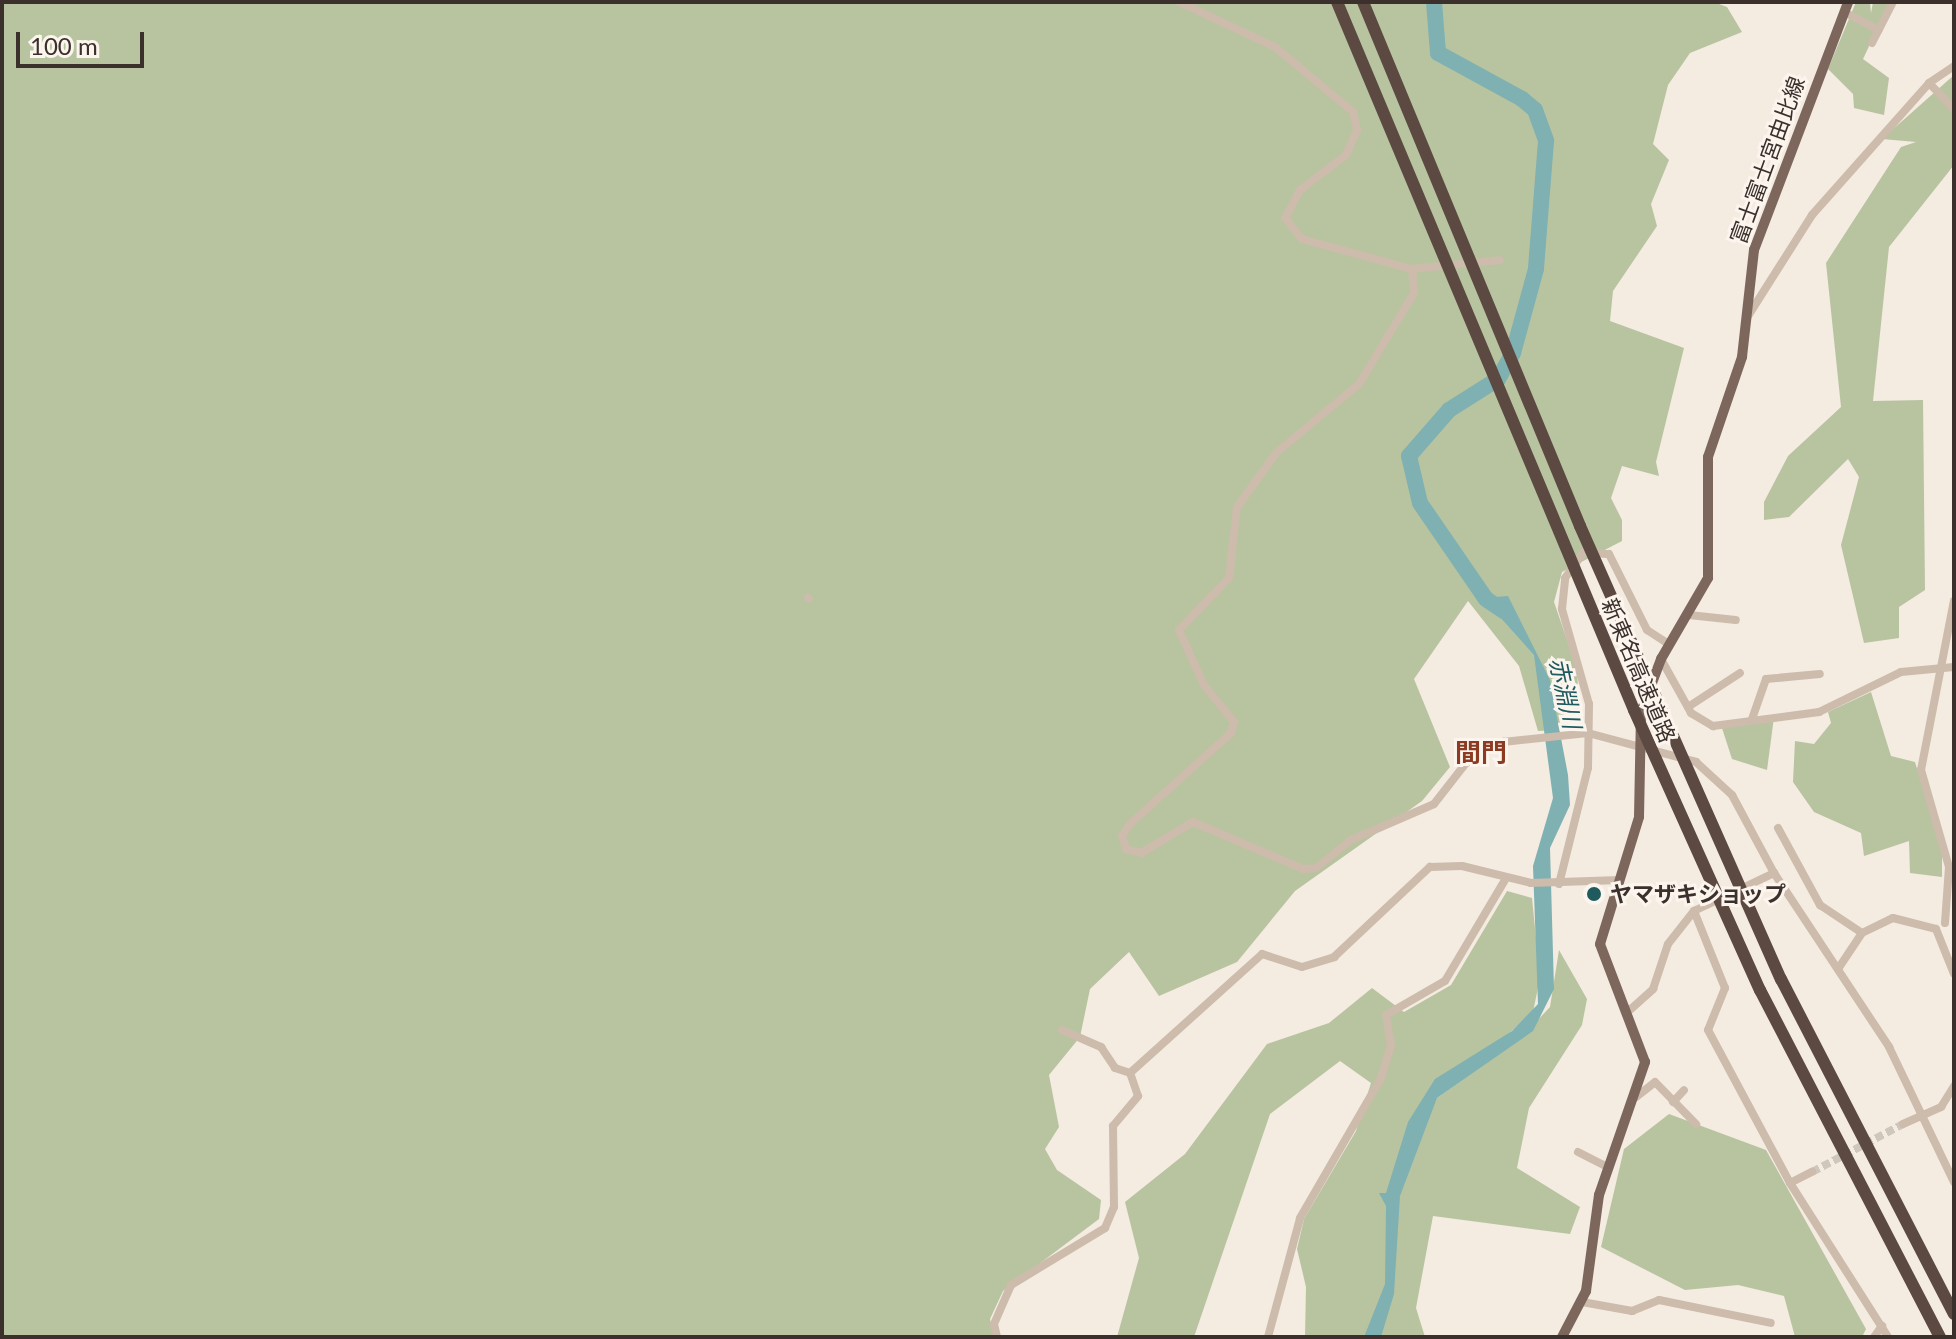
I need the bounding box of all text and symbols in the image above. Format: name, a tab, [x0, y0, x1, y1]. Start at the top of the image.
scale bar	[20, 16, 148, 66]
text: 100 m	[30, 31, 98, 60]
street label: 富士富士宮由比線	[1724, 73, 1810, 247]
street label: 新東名高速道路	[1597, 594, 1681, 746]
water label: 赤淵川	[1544, 655, 1588, 731]
district label: 間門	[1455, 737, 1507, 769]
place label: ヤマザキショップ	[1610, 881, 1786, 907]
marker: ヤマザキショップ	[1585, 885, 1603, 903]

